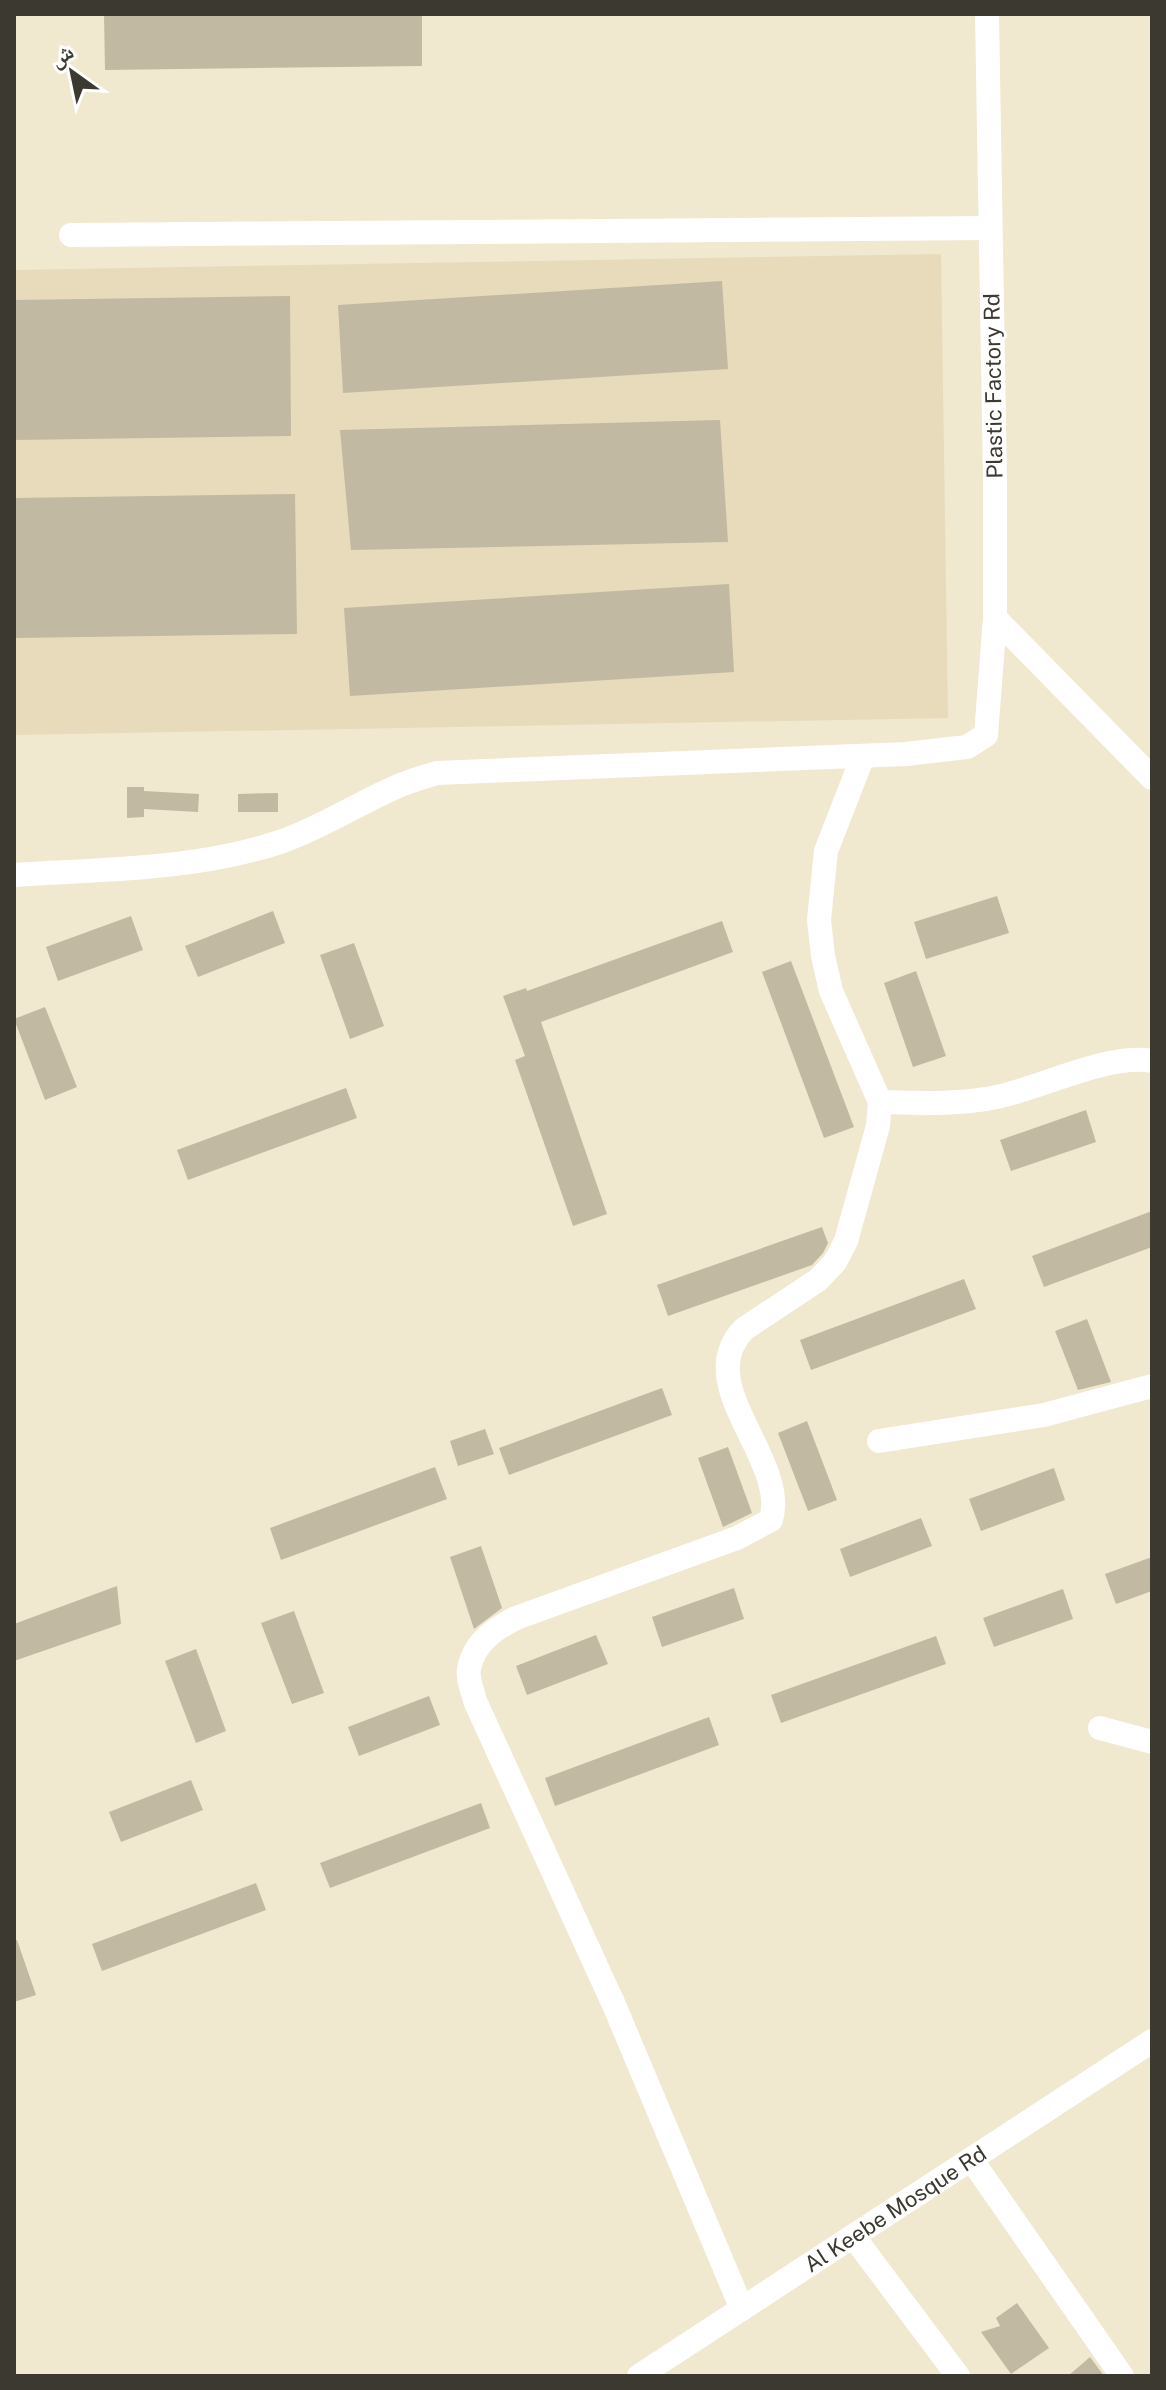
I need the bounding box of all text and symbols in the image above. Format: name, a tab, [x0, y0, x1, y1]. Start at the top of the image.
north arrow	[32, 32, 112, 112]
text: ش	[44, 38, 79, 73]
street label: Plastic Factory Rd	[978, 293, 1008, 479]
street label: Al Keebe Mosque Rd	[799, 2140, 991, 2277]

